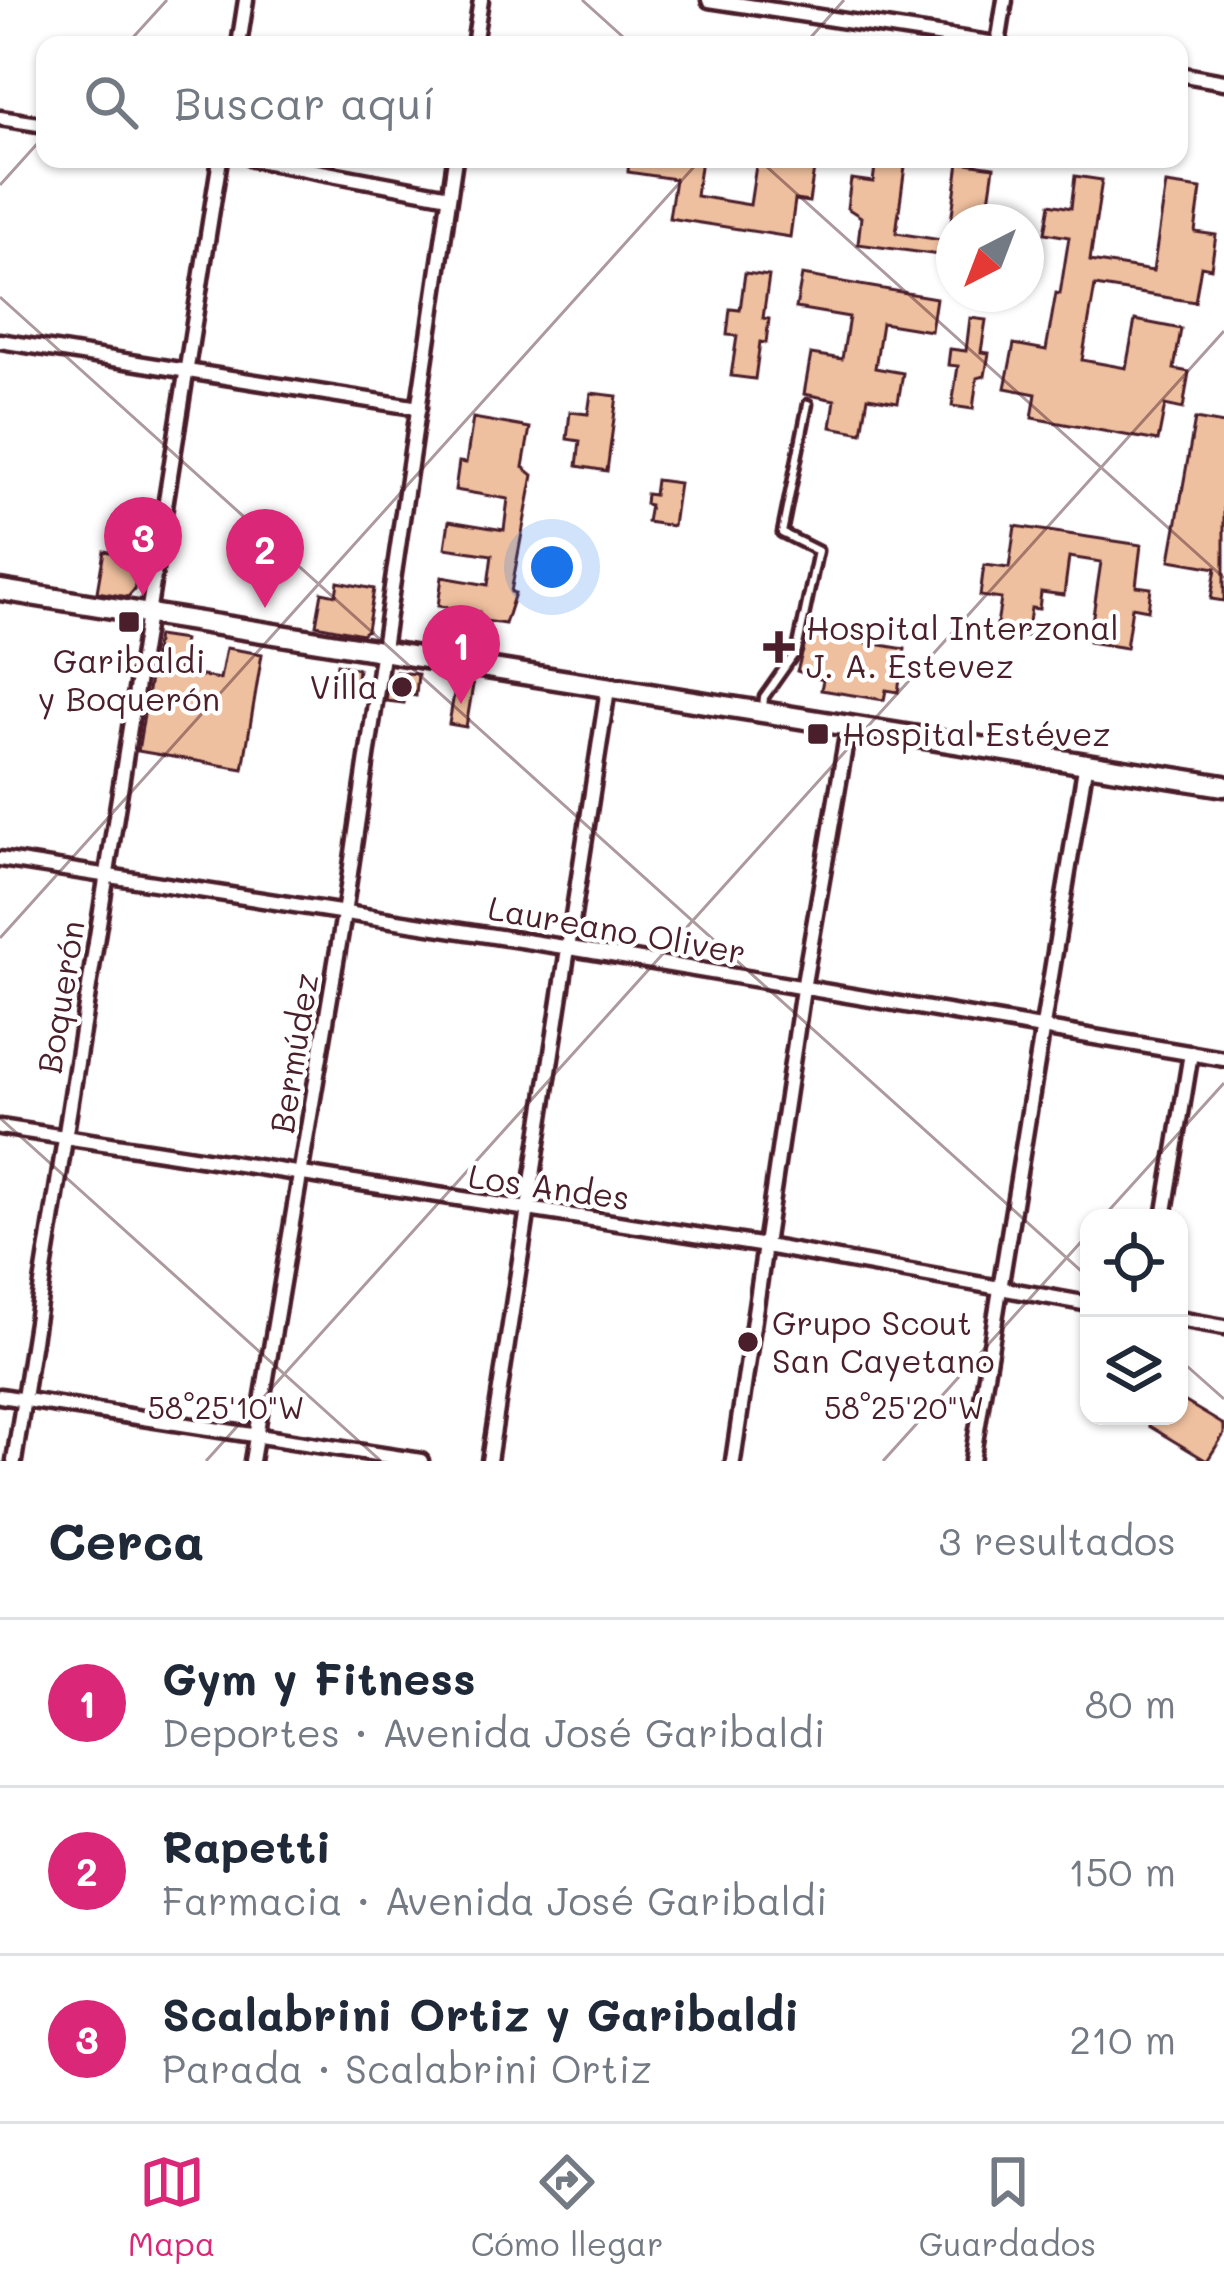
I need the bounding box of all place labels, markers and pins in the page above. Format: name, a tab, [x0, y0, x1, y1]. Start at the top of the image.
pin: 3	[104, 497, 182, 596]
pin: 2	[226, 509, 304, 608]
pin: 1	[422, 605, 500, 704]
place label: Hospital Interzonal J. A. Estevez	[806, 605, 1119, 686]
marker: Garibaldi y Boquerón	[116, 609, 142, 635]
marker: Hospital Interzonal J. A. Estevez	[763, 631, 795, 663]
place label: Garibaldi y Boquerón	[38, 638, 220, 720]
place label: Villa	[310, 664, 378, 707]
marker: Villa	[389, 674, 415, 700]
place label: Hospital Estévez	[842, 711, 1111, 754]
marker: Hospital Estévez	[805, 721, 831, 747]
place label: Grupo Scout San Cayetano	[772, 1300, 995, 1382]
marker: Grupo Scout San Cayetano	[735, 1329, 761, 1355]

